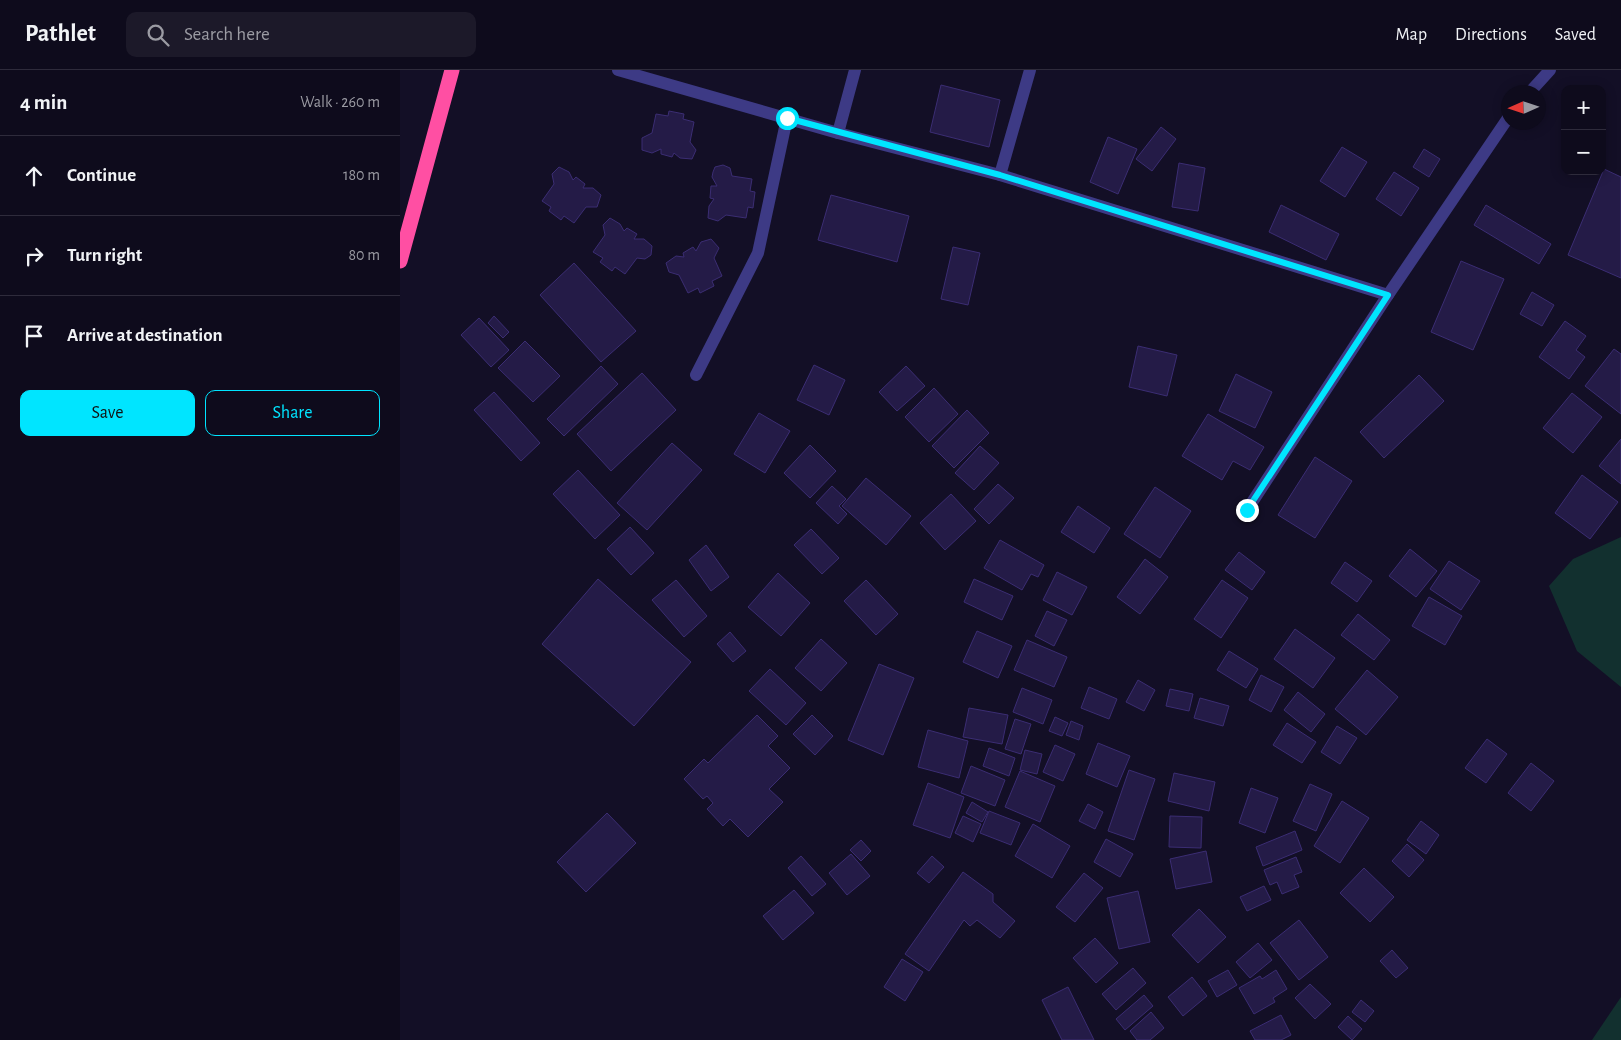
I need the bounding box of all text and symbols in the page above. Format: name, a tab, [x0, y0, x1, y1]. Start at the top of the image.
search box	[126, 12, 476, 57]
icon: search	[144, 21, 172, 49]
text: Pathlet	[25, 22, 96, 46]
text: Search here	[184, 25, 270, 44]
text: Map	[1396, 26, 1427, 44]
text: Directions	[1455, 26, 1527, 44]
text: Saved	[1555, 26, 1596, 44]
north arrow	[1501, 85, 1546, 130]
map controls	[1561, 85, 1606, 175]
button: +	[1561, 85, 1606, 130]
text: 4 min	[20, 92, 67, 113]
text: Walk · 260 m	[300, 94, 380, 110]
route start	[776, 107, 799, 130]
button: −	[1561, 130, 1606, 175]
icon: ahead	[20, 162, 48, 190]
text: Continue	[67, 166, 136, 185]
text: 180 m	[343, 167, 380, 183]
icon: right	[20, 242, 48, 270]
text: Turn right	[67, 246, 142, 265]
text: 80 m	[349, 247, 380, 263]
icon: arrive	[20, 322, 48, 350]
text: Arrive at destination	[67, 326, 223, 345]
button: Save	[20, 390, 195, 436]
button: Share	[205, 390, 380, 436]
route end	[1236, 499, 1259, 522]

